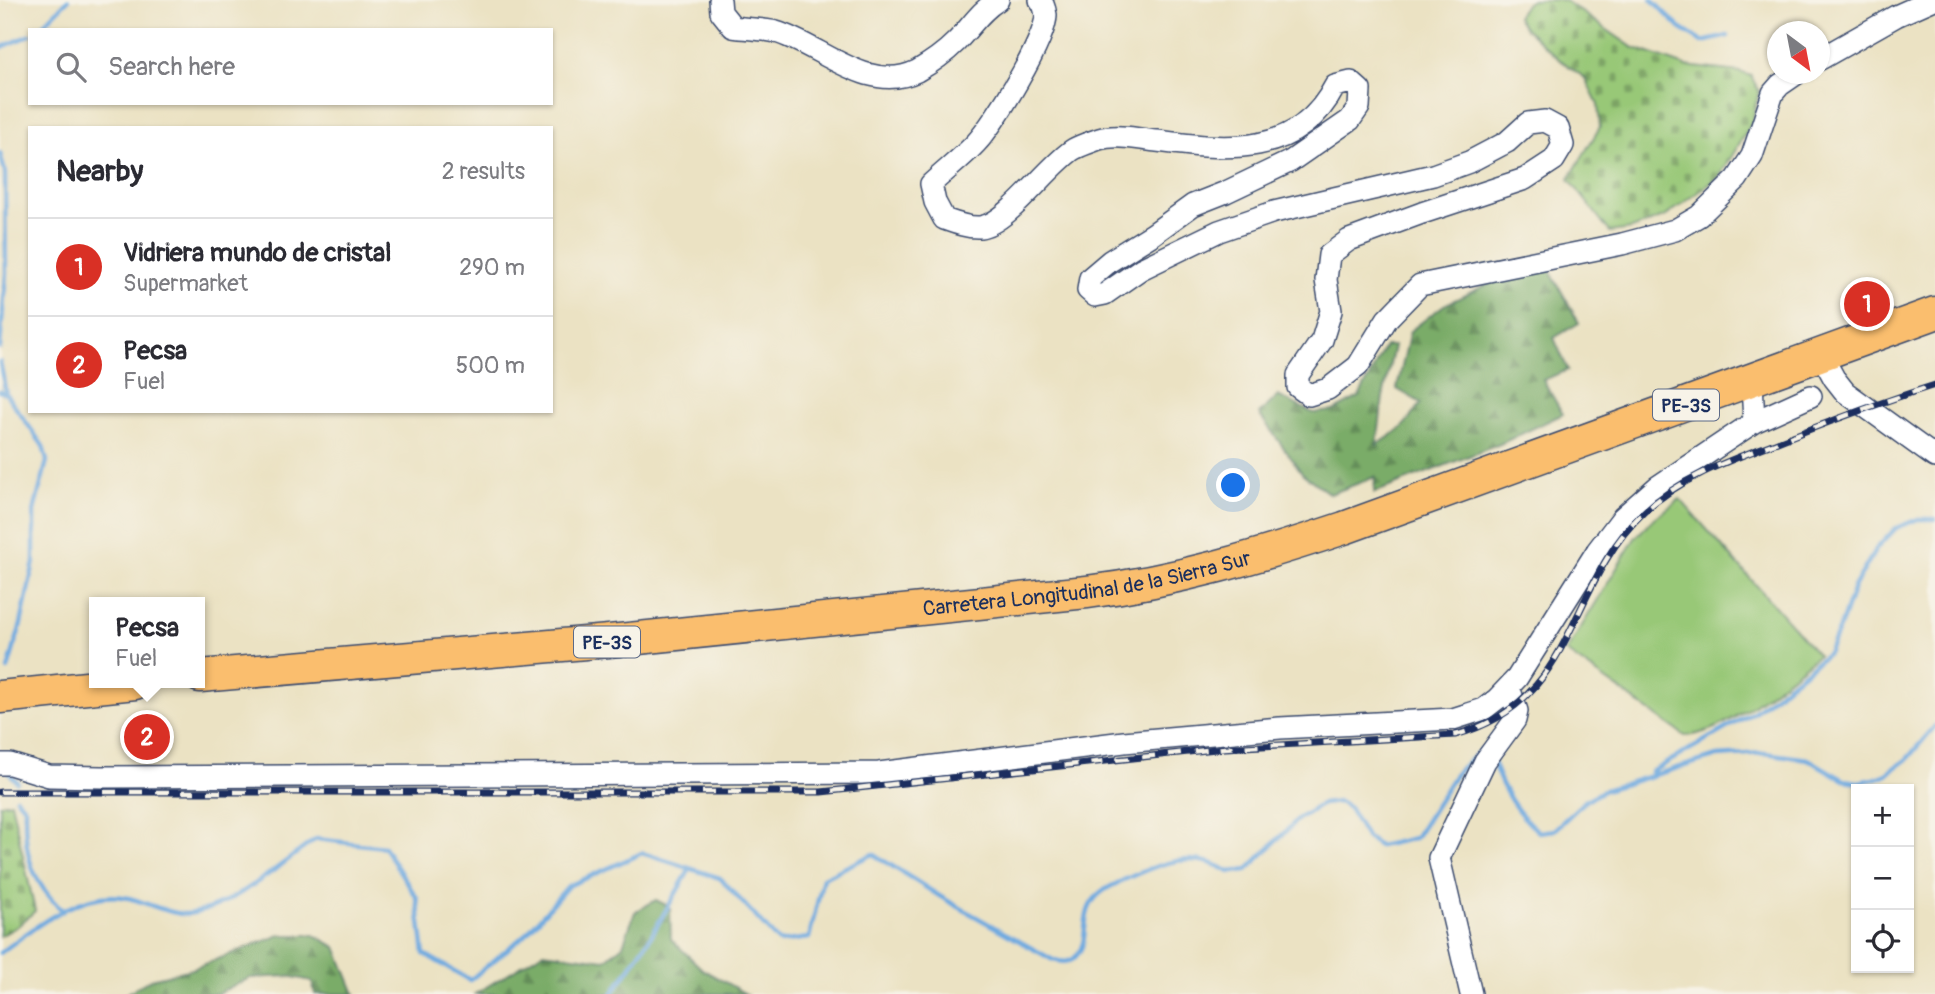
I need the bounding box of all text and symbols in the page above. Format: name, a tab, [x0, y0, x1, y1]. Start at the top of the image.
north arrow	[1767, 21, 1830, 84]
search box	[28, 28, 553, 105]
icon: search	[52, 48, 90, 86]
text: Search here	[108, 51, 235, 83]
text: Nearby	[56, 153, 143, 190]
text: 2 results	[442, 157, 525, 186]
text: Vidriera mundo de cristal	[123, 237, 391, 269]
text: 1	[75, 253, 84, 282]
text: 290 m	[459, 253, 525, 282]
text: Supermarket	[123, 269, 248, 298]
pin: 1	[1844, 278, 1890, 330]
text: Pecsa	[123, 335, 187, 367]
text: 2	[73, 351, 85, 380]
text: 500 m	[456, 351, 525, 380]
text: Fuel	[123, 367, 165, 396]
road number: PE-3S	[1653, 390, 1719, 420]
your location	[1216, 468, 1250, 502]
street label: Carretera Longitudinal de la Sierra Sur	[921, 545, 1255, 623]
popup	[89, 597, 205, 688]
text: Pecsa	[115, 612, 179, 644]
road number: PE-3S	[574, 626, 640, 657]
text: Fuel	[115, 644, 157, 673]
pin: 2	[124, 711, 170, 763]
map controls	[1851, 784, 1914, 973]
button: +	[1851, 784, 1914, 847]
button: −	[1851, 847, 1914, 910]
button: locate	[1851, 910, 1914, 973]

